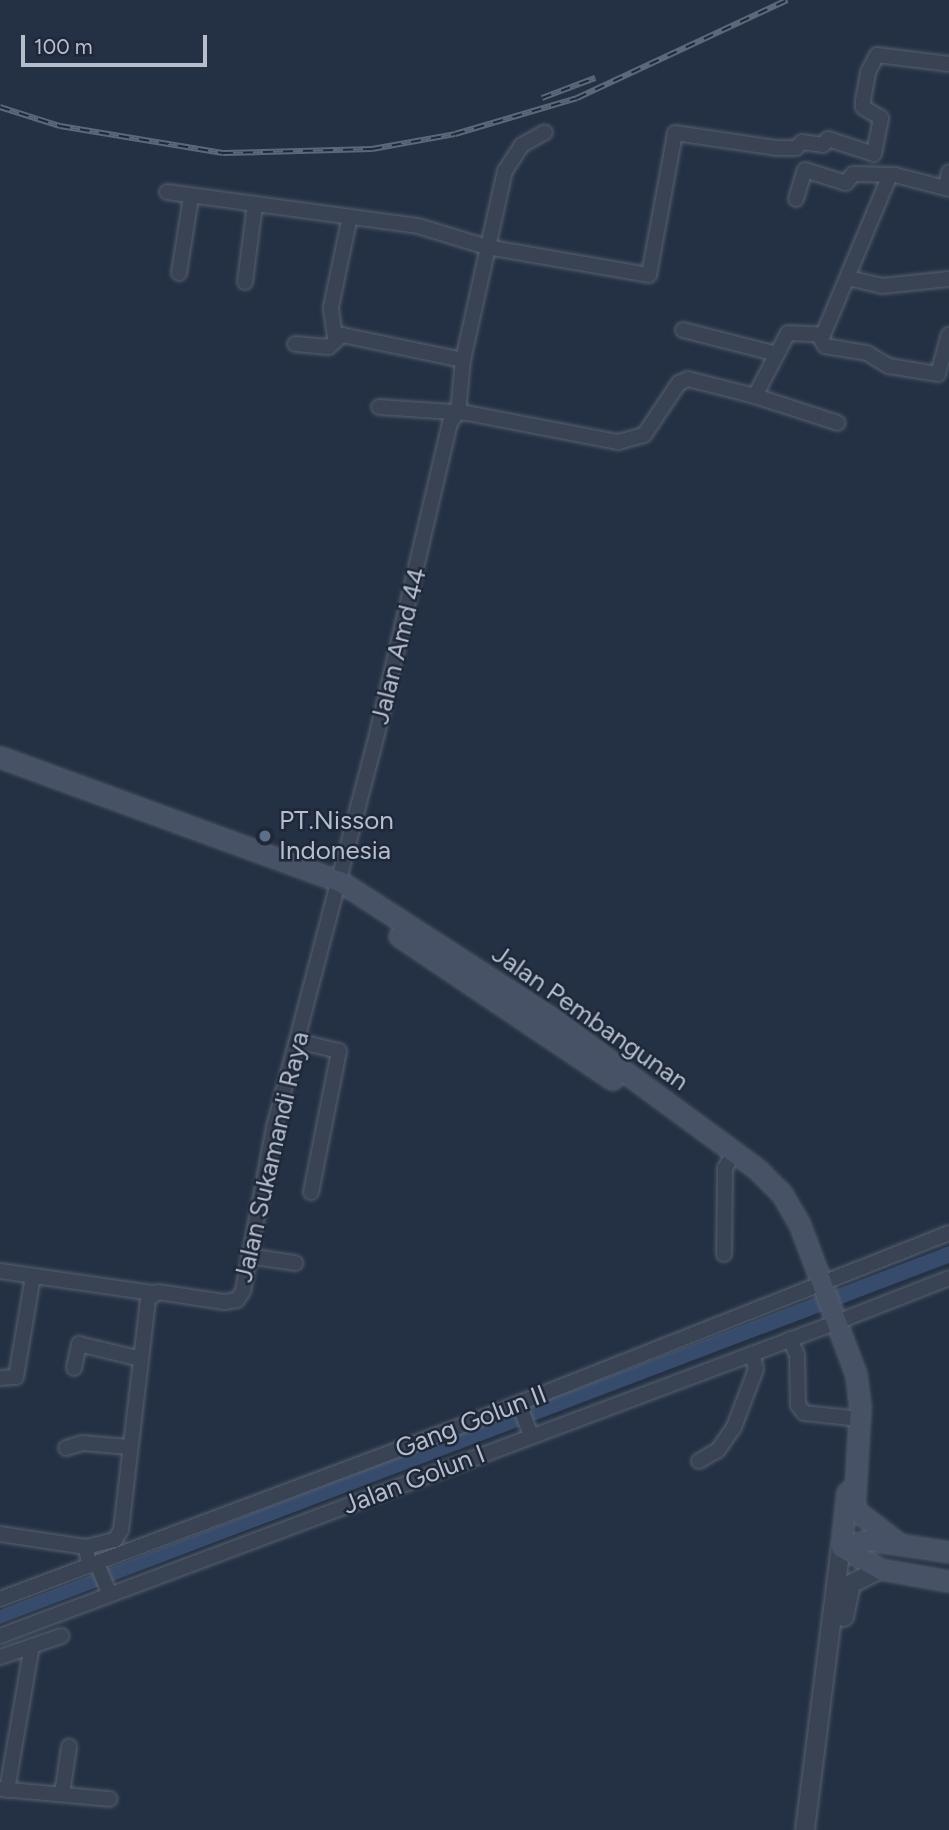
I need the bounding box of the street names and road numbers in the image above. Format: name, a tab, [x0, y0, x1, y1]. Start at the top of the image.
street label: Jalan Amd 44	[364, 564, 434, 728]
street label: Jalan Pembangunan	[486, 938, 694, 1098]
street label: Jalan Sukamandi Raya	[228, 1029, 316, 1285]
street label: Gang Golun II	[391, 1379, 551, 1465]
street label: Jalan Golun I	[339, 1439, 489, 1521]

